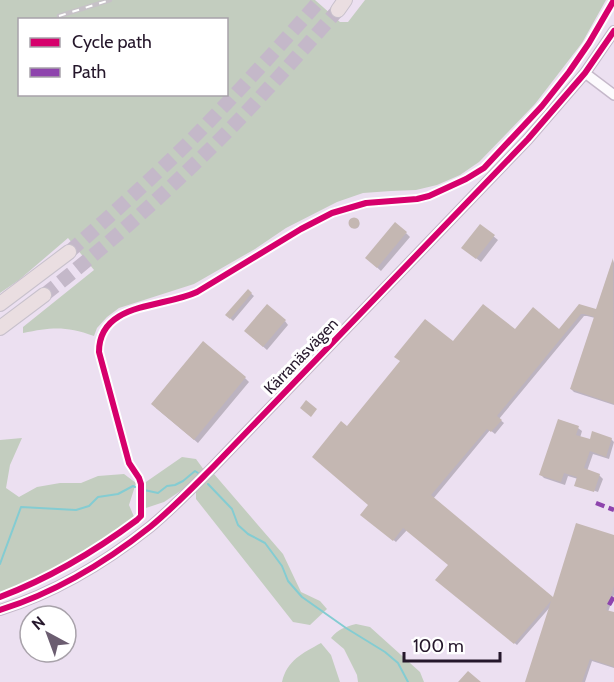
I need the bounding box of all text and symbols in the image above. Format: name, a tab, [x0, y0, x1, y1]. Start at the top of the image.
legend	[18, 18, 228, 96]
text: Cycle path	[72, 31, 152, 53]
text: Path	[72, 61, 106, 83]
street label: Kärranäsvägen	[260, 314, 342, 398]
north arrow	[18, 604, 78, 664]
text: N	[28, 612, 49, 634]
scale bar	[404, 625, 500, 663]
text: 100 m	[413, 635, 464, 657]

